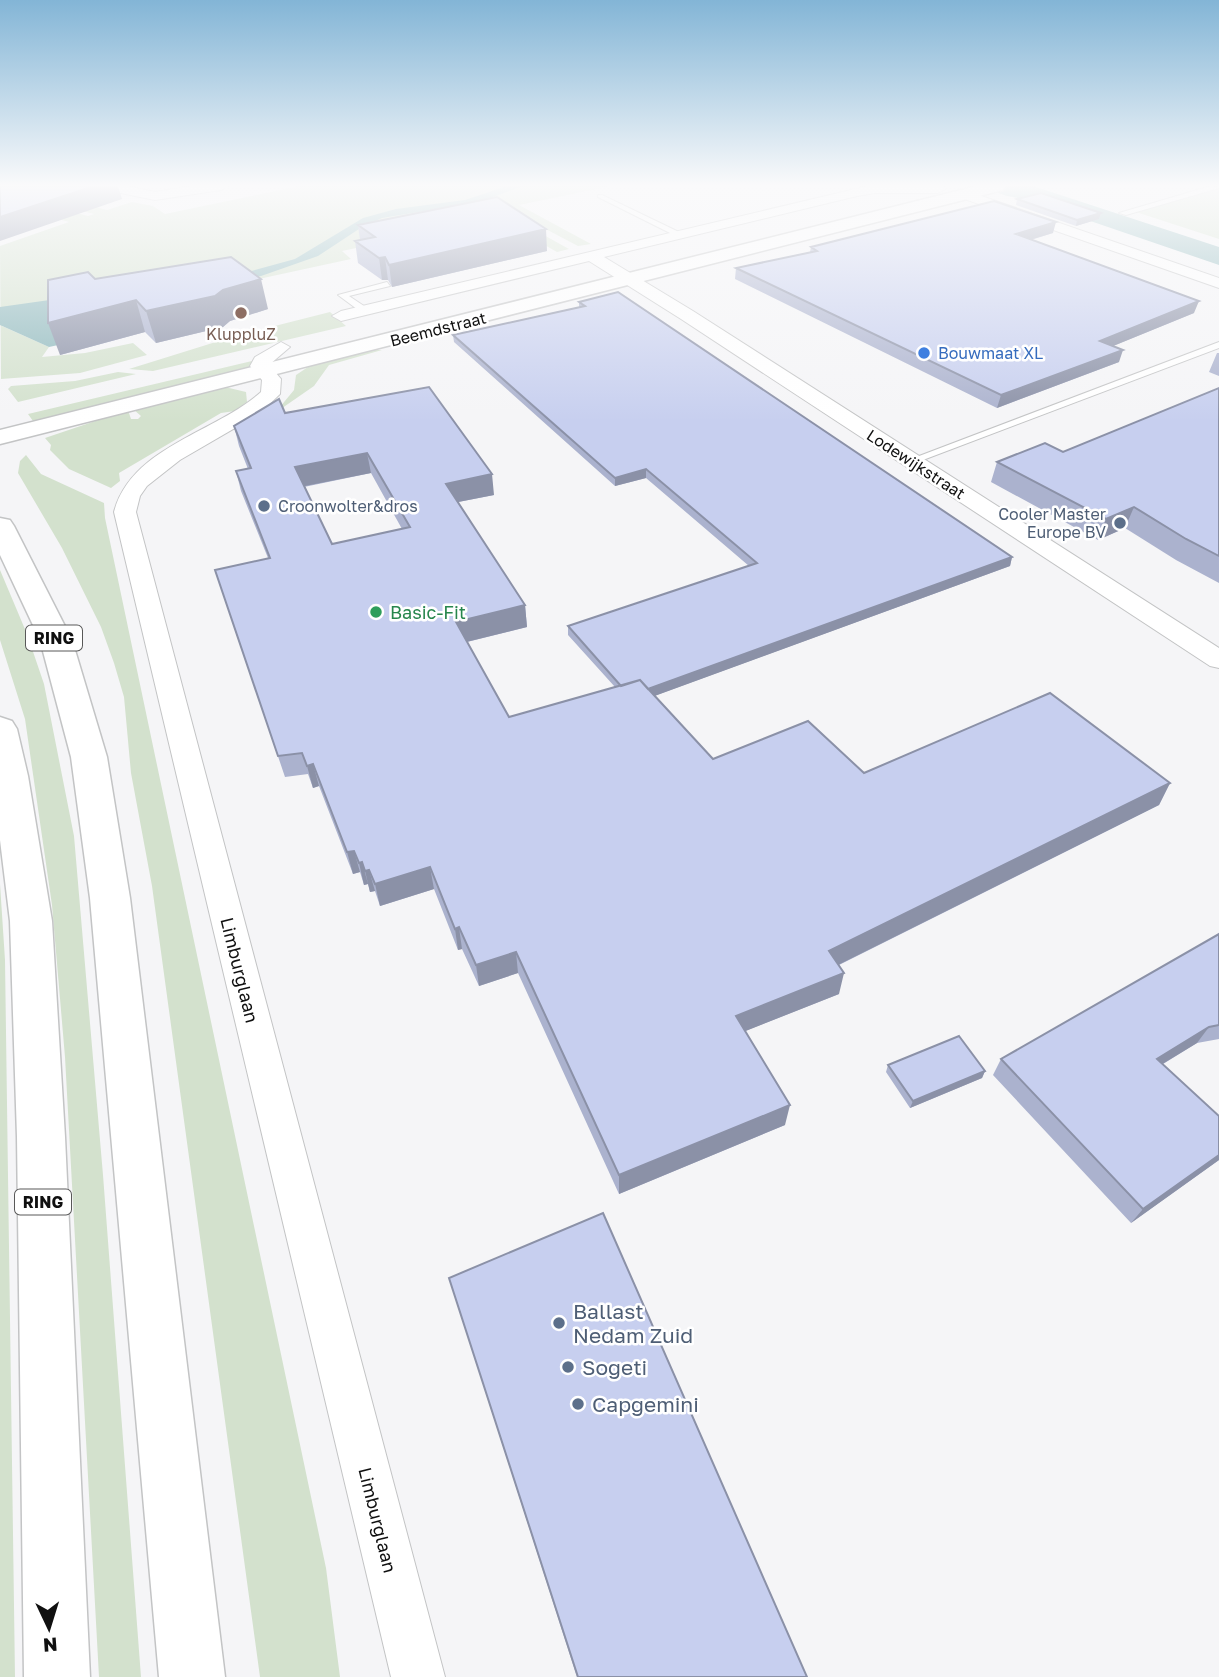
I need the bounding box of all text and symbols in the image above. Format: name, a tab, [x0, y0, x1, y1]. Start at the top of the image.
marker: KluppluZ	[233, 305, 249, 321]
street label: Beemdstraat	[388, 307, 488, 351]
place label: KluppluZ	[206, 324, 276, 344]
place label: Bouwmaat XL	[938, 343, 1043, 363]
marker: Bouwmaat XL	[916, 345, 932, 361]
street label: Lodewijkstraat	[863, 425, 969, 503]
place label: Croonwolter&dros	[278, 496, 418, 516]
marker: Croonwolter&dros	[256, 498, 272, 514]
place label: Cooler Master Europe BV	[998, 504, 1106, 542]
marker: Cooler Master Europe BV	[1112, 515, 1128, 531]
place label: Basic-Fit	[390, 601, 466, 623]
marker: Basic-Fit	[368, 604, 384, 620]
road number: RING	[26, 625, 82, 650]
street label: Limburglaan	[216, 915, 264, 1025]
road number: RING	[15, 1190, 71, 1214]
place label: Ballast Nedam Zuid	[573, 1298, 693, 1348]
marker: Ballast Nedam Zuid	[551, 1315, 567, 1331]
place label: Sogeti	[582, 1354, 647, 1380]
marker: Sogeti	[560, 1359, 576, 1375]
place label: Capgemini	[592, 1391, 699, 1417]
marker: Capgemini	[570, 1396, 586, 1412]
street label: Limburglaan	[354, 1465, 402, 1575]
north arrow	[14, 1593, 84, 1663]
text: N	[42, 1633, 58, 1657]

